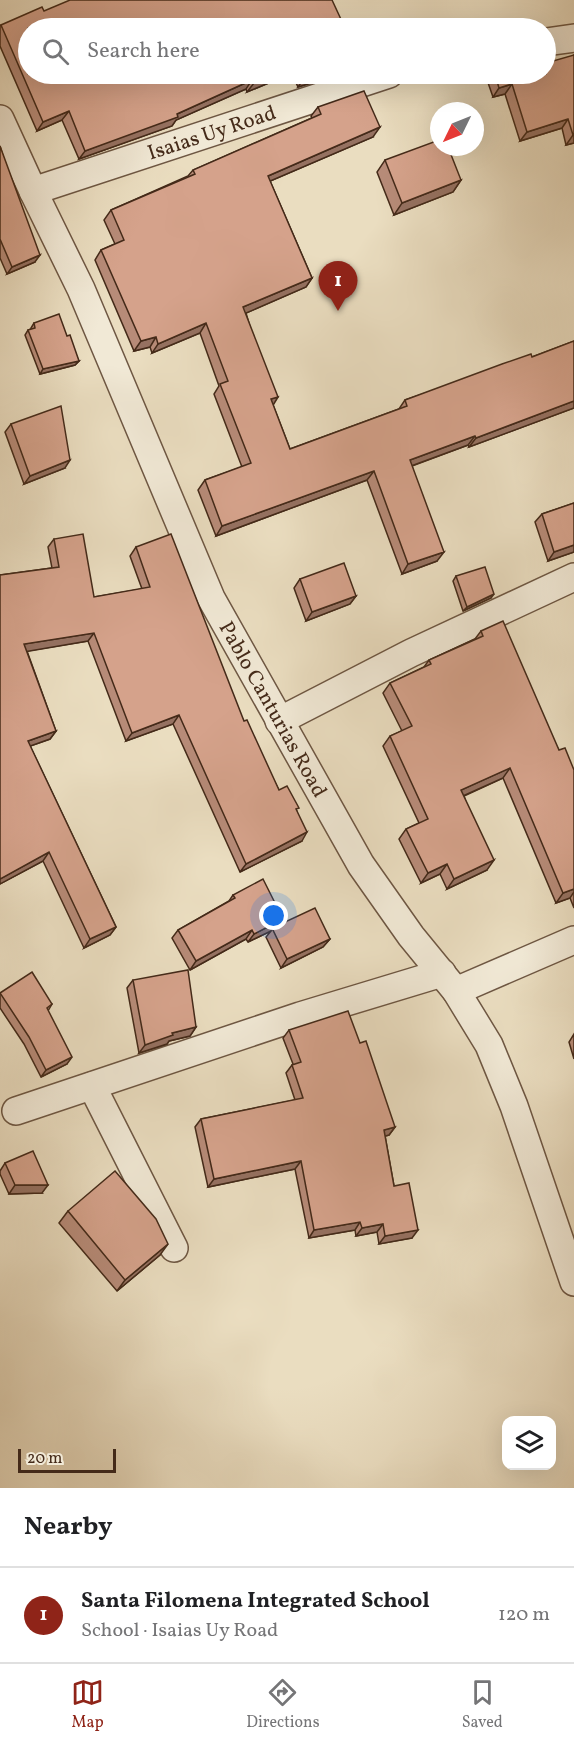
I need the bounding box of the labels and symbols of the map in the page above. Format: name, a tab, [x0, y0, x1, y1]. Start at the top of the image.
street label: Isaias Uy Road	[144, 99, 280, 168]
north arrow	[430, 102, 484, 156]
pin: 1	[318, 262, 358, 311]
street label: Pablo Canturias Road	[211, 616, 333, 803]
your location	[259, 901, 288, 930]
scale bar	[18, 1446, 116, 1474]

